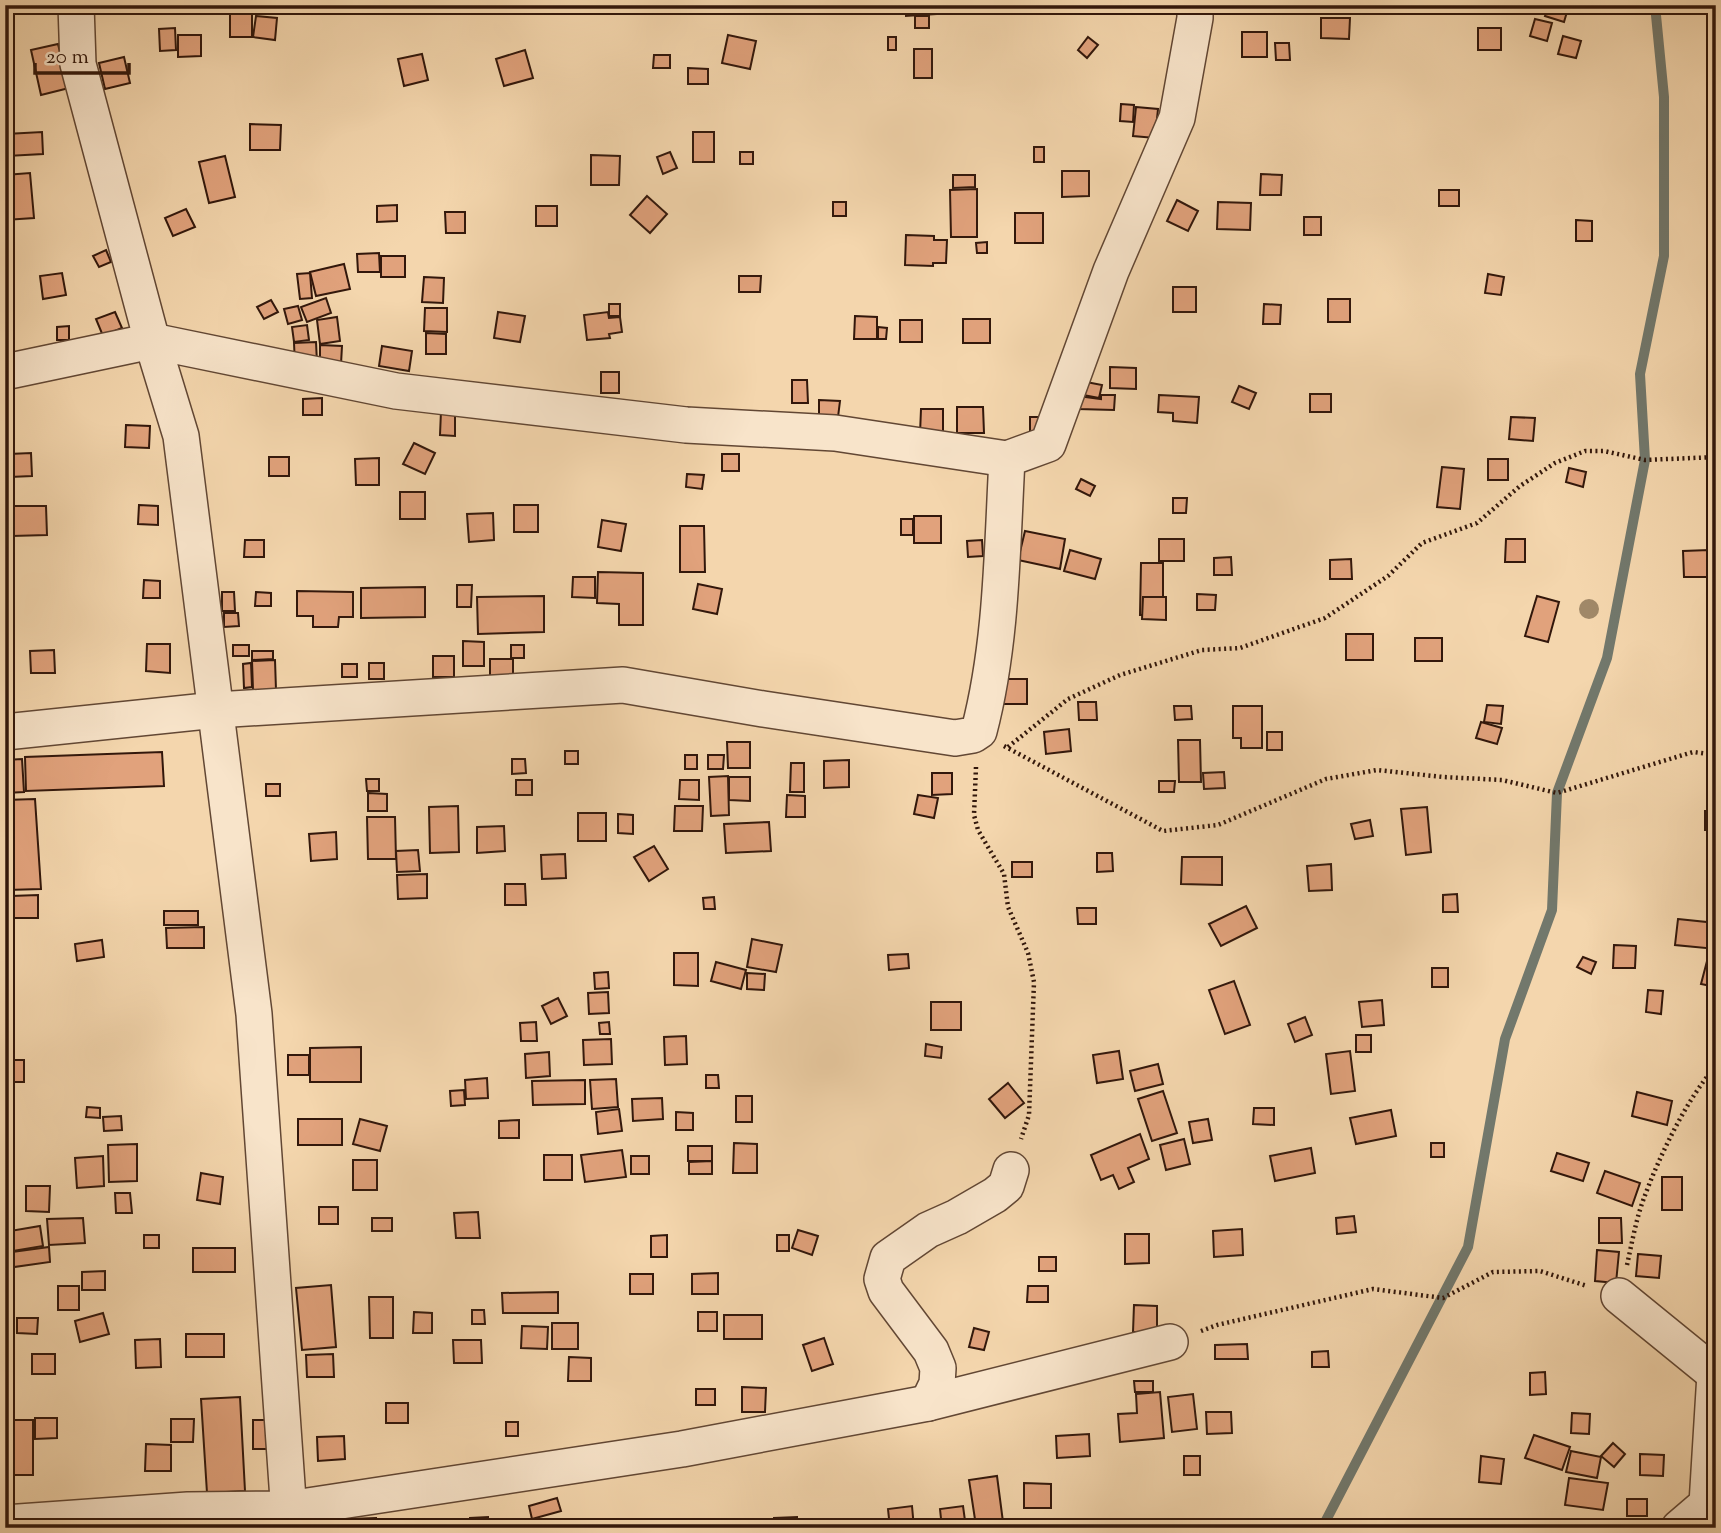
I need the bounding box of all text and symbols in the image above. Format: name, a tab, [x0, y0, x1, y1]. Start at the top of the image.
scale bar	[35, 32, 130, 76]
text: 20 m	[46, 43, 89, 73]

